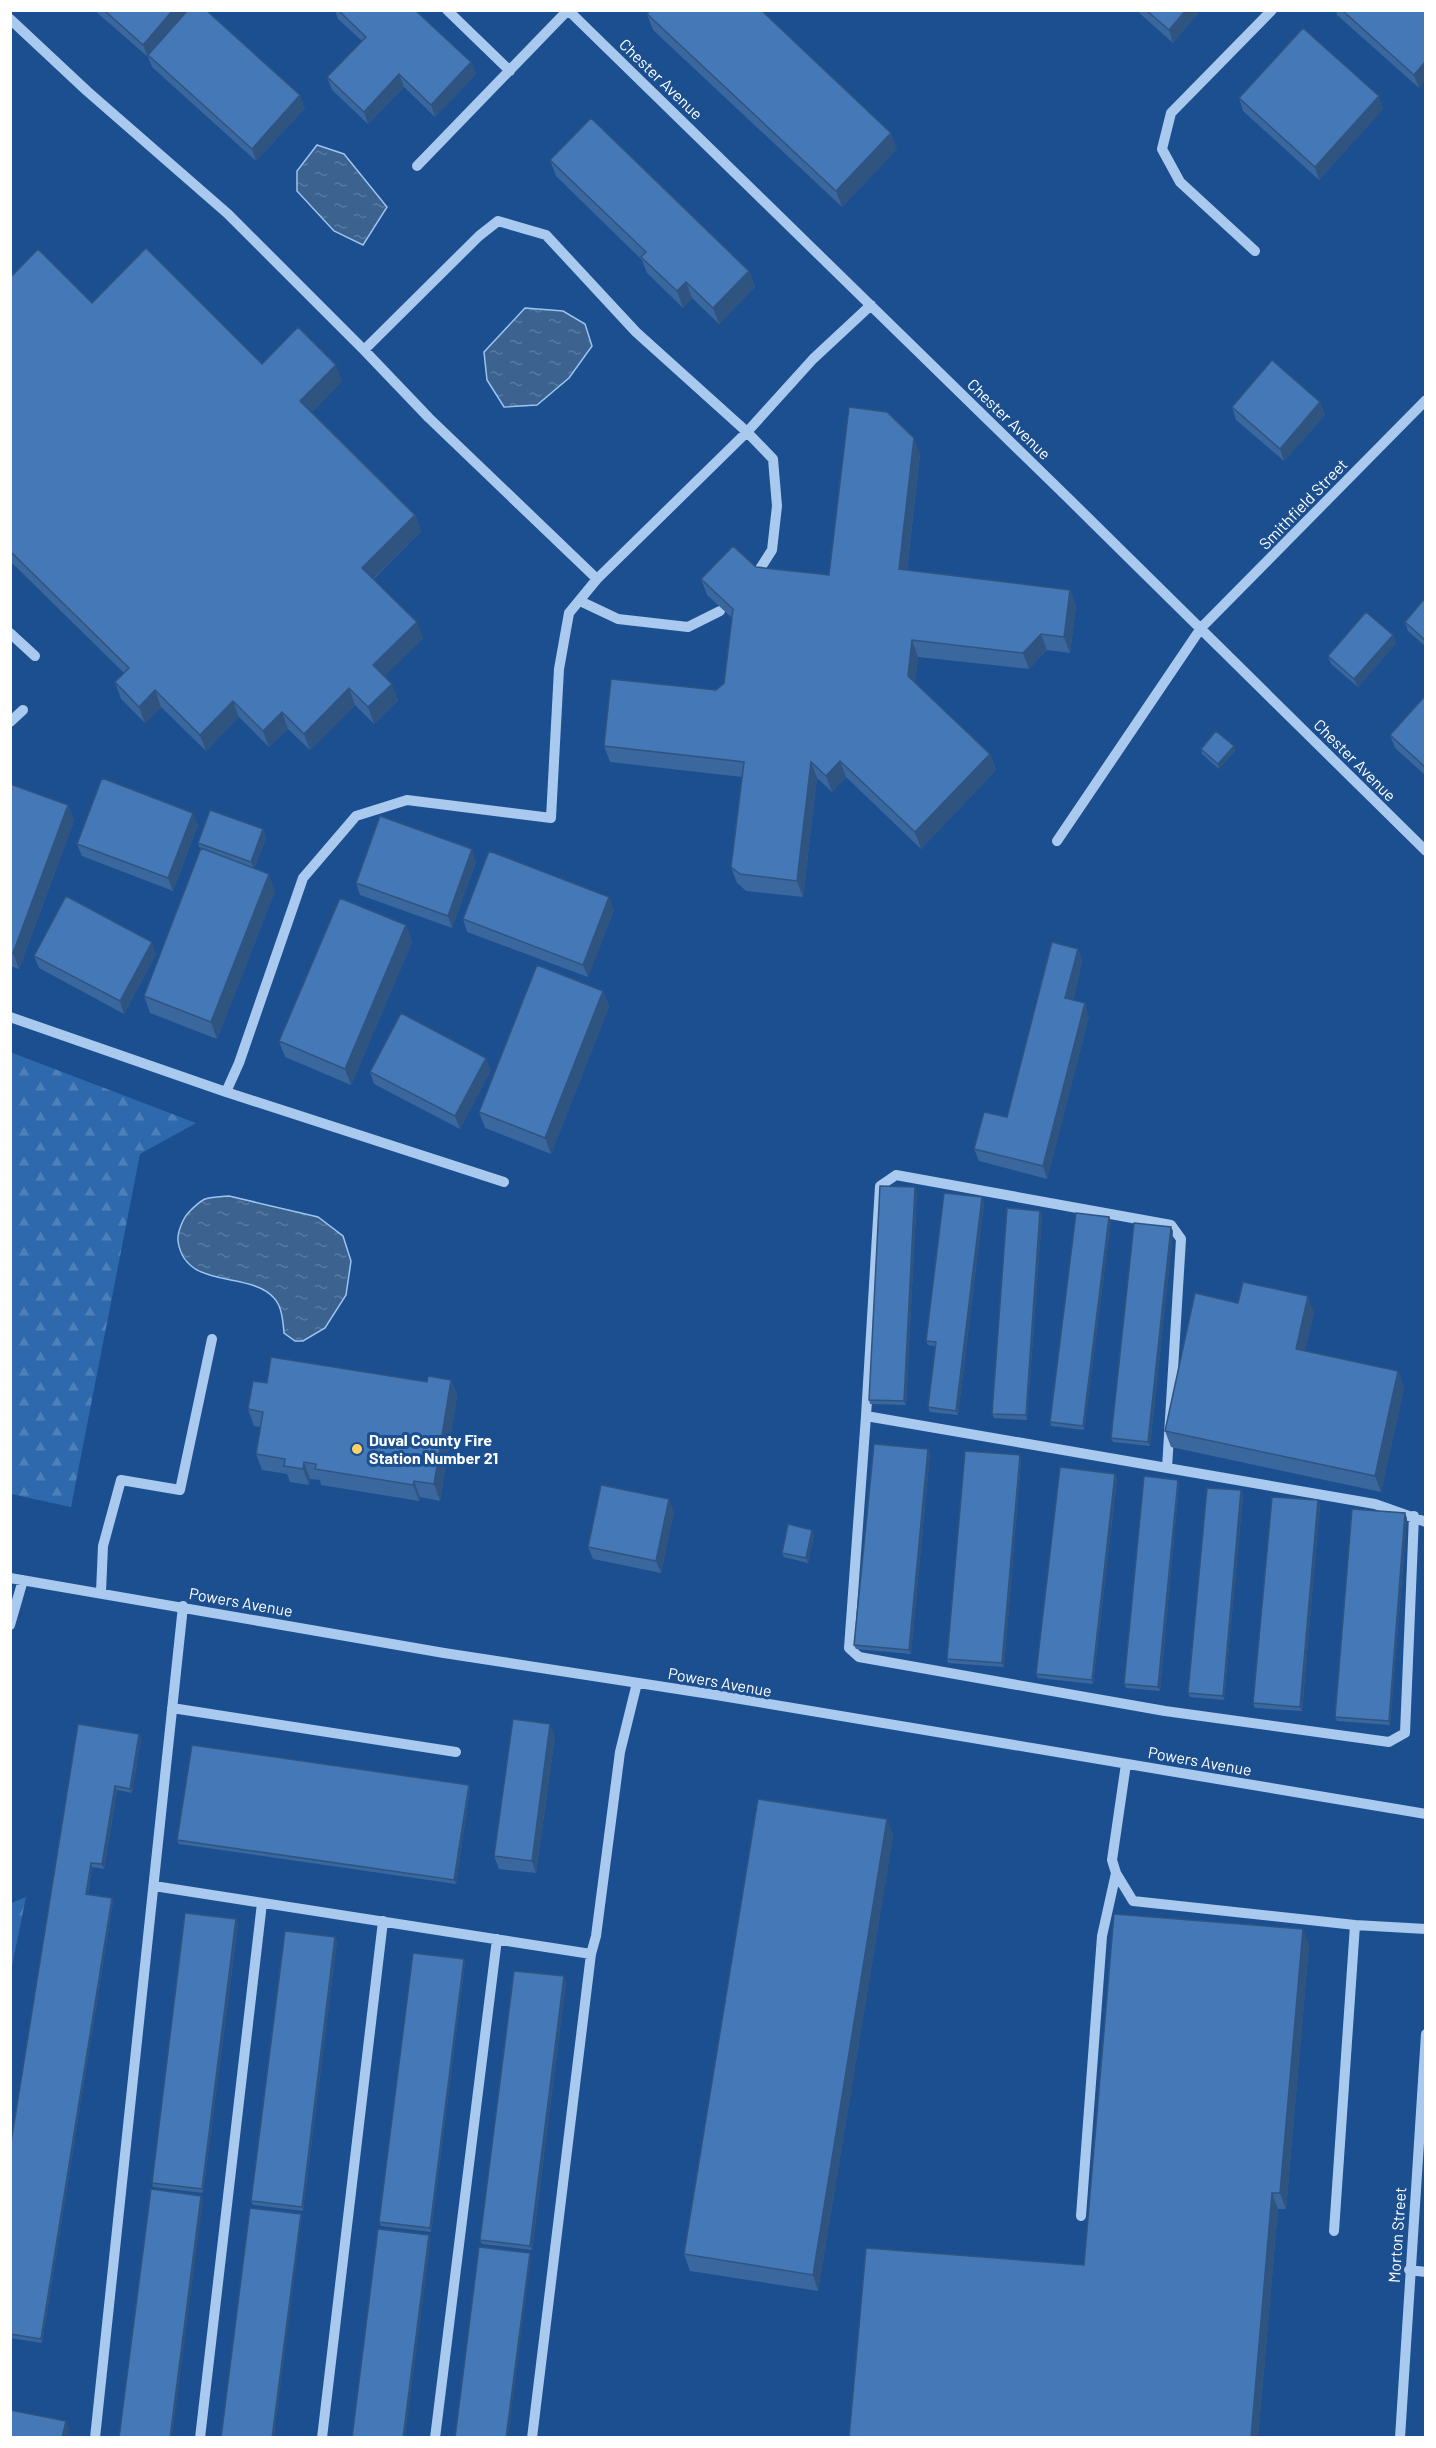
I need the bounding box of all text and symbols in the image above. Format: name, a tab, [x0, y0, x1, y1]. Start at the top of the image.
street label: Chester Avenue	[616, 34, 707, 123]
street label: Chester Avenue	[964, 374, 1055, 463]
street label: Smithfield Street	[1255, 454, 1351, 553]
street label: Chester Avenue	[1310, 715, 1400, 805]
place label: Duval County Fire Station Number 21	[369, 1430, 498, 1467]
marker: Duval County Fire Station Number 21	[350, 1442, 364, 1456]
street label: Powers Avenue	[188, 1583, 294, 1620]
street label: Powers Avenue	[667, 1663, 773, 1700]
street label: Powers Avenue	[1147, 1742, 1253, 1779]
street label: Morton Street	[1384, 2186, 1409, 2284]

